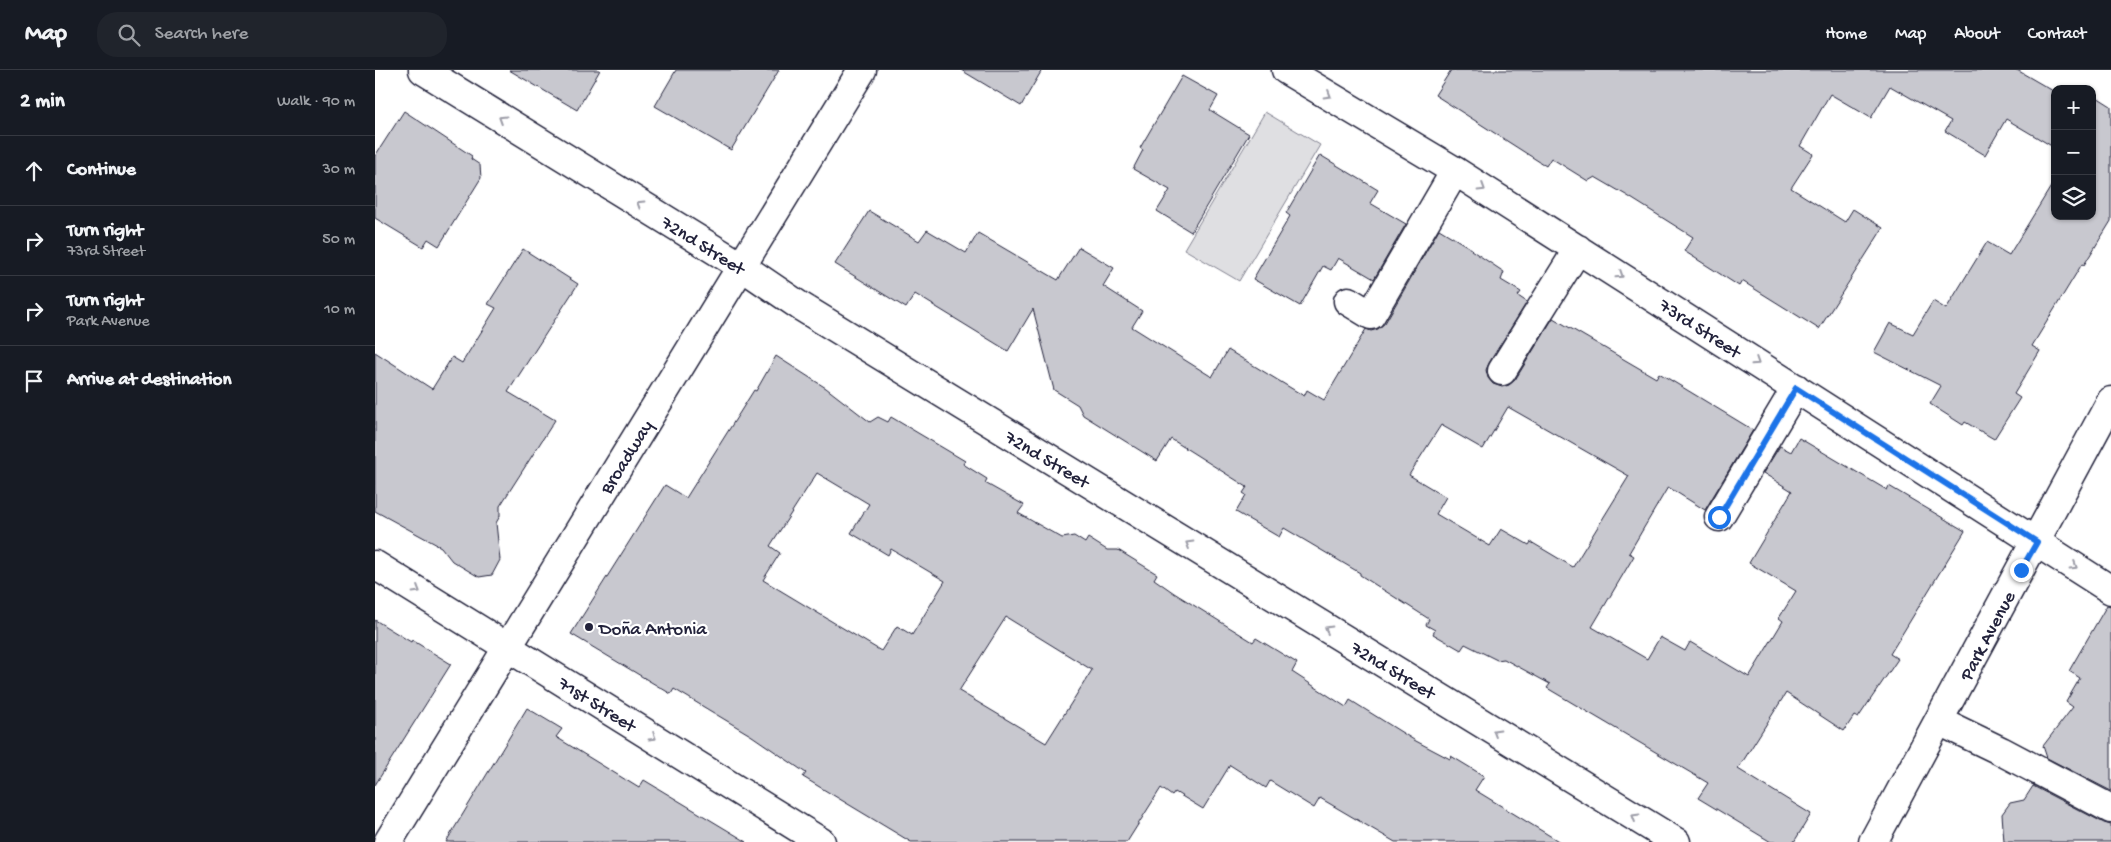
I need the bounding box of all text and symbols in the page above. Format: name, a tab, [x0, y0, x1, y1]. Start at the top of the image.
search box	[97, 12, 447, 57]
text: Map	[25, 20, 67, 49]
icon: search	[115, 21, 143, 49]
text: Search here	[155, 23, 248, 46]
text: Home	[1825, 24, 1867, 45]
text: Map	[1895, 24, 1926, 45]
text: About	[1954, 24, 2000, 45]
text: Contact	[2028, 24, 2086, 45]
map controls	[2051, 85, 2096, 220]
button: +	[2051, 85, 2096, 130]
one-way arrow	[1323, 88, 1332, 98]
text: 2 min	[20, 90, 65, 115]
text: Walk · 90 m	[277, 93, 355, 112]
one-way arrow	[498, 115, 507, 125]
button: −	[2051, 130, 2096, 175]
icon: ahead	[20, 157, 48, 185]
text: Continue	[67, 159, 136, 182]
text: 30 m	[322, 161, 355, 180]
button: layers	[2051, 175, 2096, 220]
one-way arrow	[1477, 181, 1486, 191]
one-way arrow	[636, 201, 645, 211]
street label: 72nd Street	[655, 212, 750, 283]
text: Turn right	[67, 220, 143, 243]
icon: right	[20, 227, 48, 255]
text: 50 m	[322, 231, 355, 250]
text: 73rd Street	[67, 243, 145, 262]
one-way arrow	[1614, 269, 1623, 278]
text: Turn right	[67, 290, 143, 313]
street label: 73rd Street	[1653, 294, 1746, 366]
icon: right	[20, 297, 48, 325]
text: 10 m	[324, 301, 355, 320]
text: Park Avenue	[67, 313, 149, 332]
one-way arrow	[1751, 356, 1760, 366]
icon: arrive	[20, 367, 48, 395]
text: Arrive at destination	[67, 369, 231, 392]
street label: Broadway	[596, 416, 660, 500]
street label: 72nd Street	[999, 426, 1095, 496]
route start	[1708, 506, 1731, 529]
one-way arrow	[1185, 541, 1195, 550]
route end	[2010, 559, 2033, 582]
one-way arrow	[2068, 560, 2077, 569]
one-way arrow	[411, 584, 420, 594]
street label: Park Avenue	[1955, 588, 2022, 686]
place label: Doña Antonia	[597, 619, 708, 642]
marker: Doña Antonia	[583, 621, 595, 633]
one-way arrow	[1324, 625, 1333, 635]
street label: 72nd Street	[1345, 637, 1441, 707]
street label: 71st Street	[552, 673, 641, 740]
one-way arrow	[1493, 728, 1502, 738]
one-way arrow	[647, 731, 656, 740]
one-way arrow	[1631, 813, 1640, 823]

